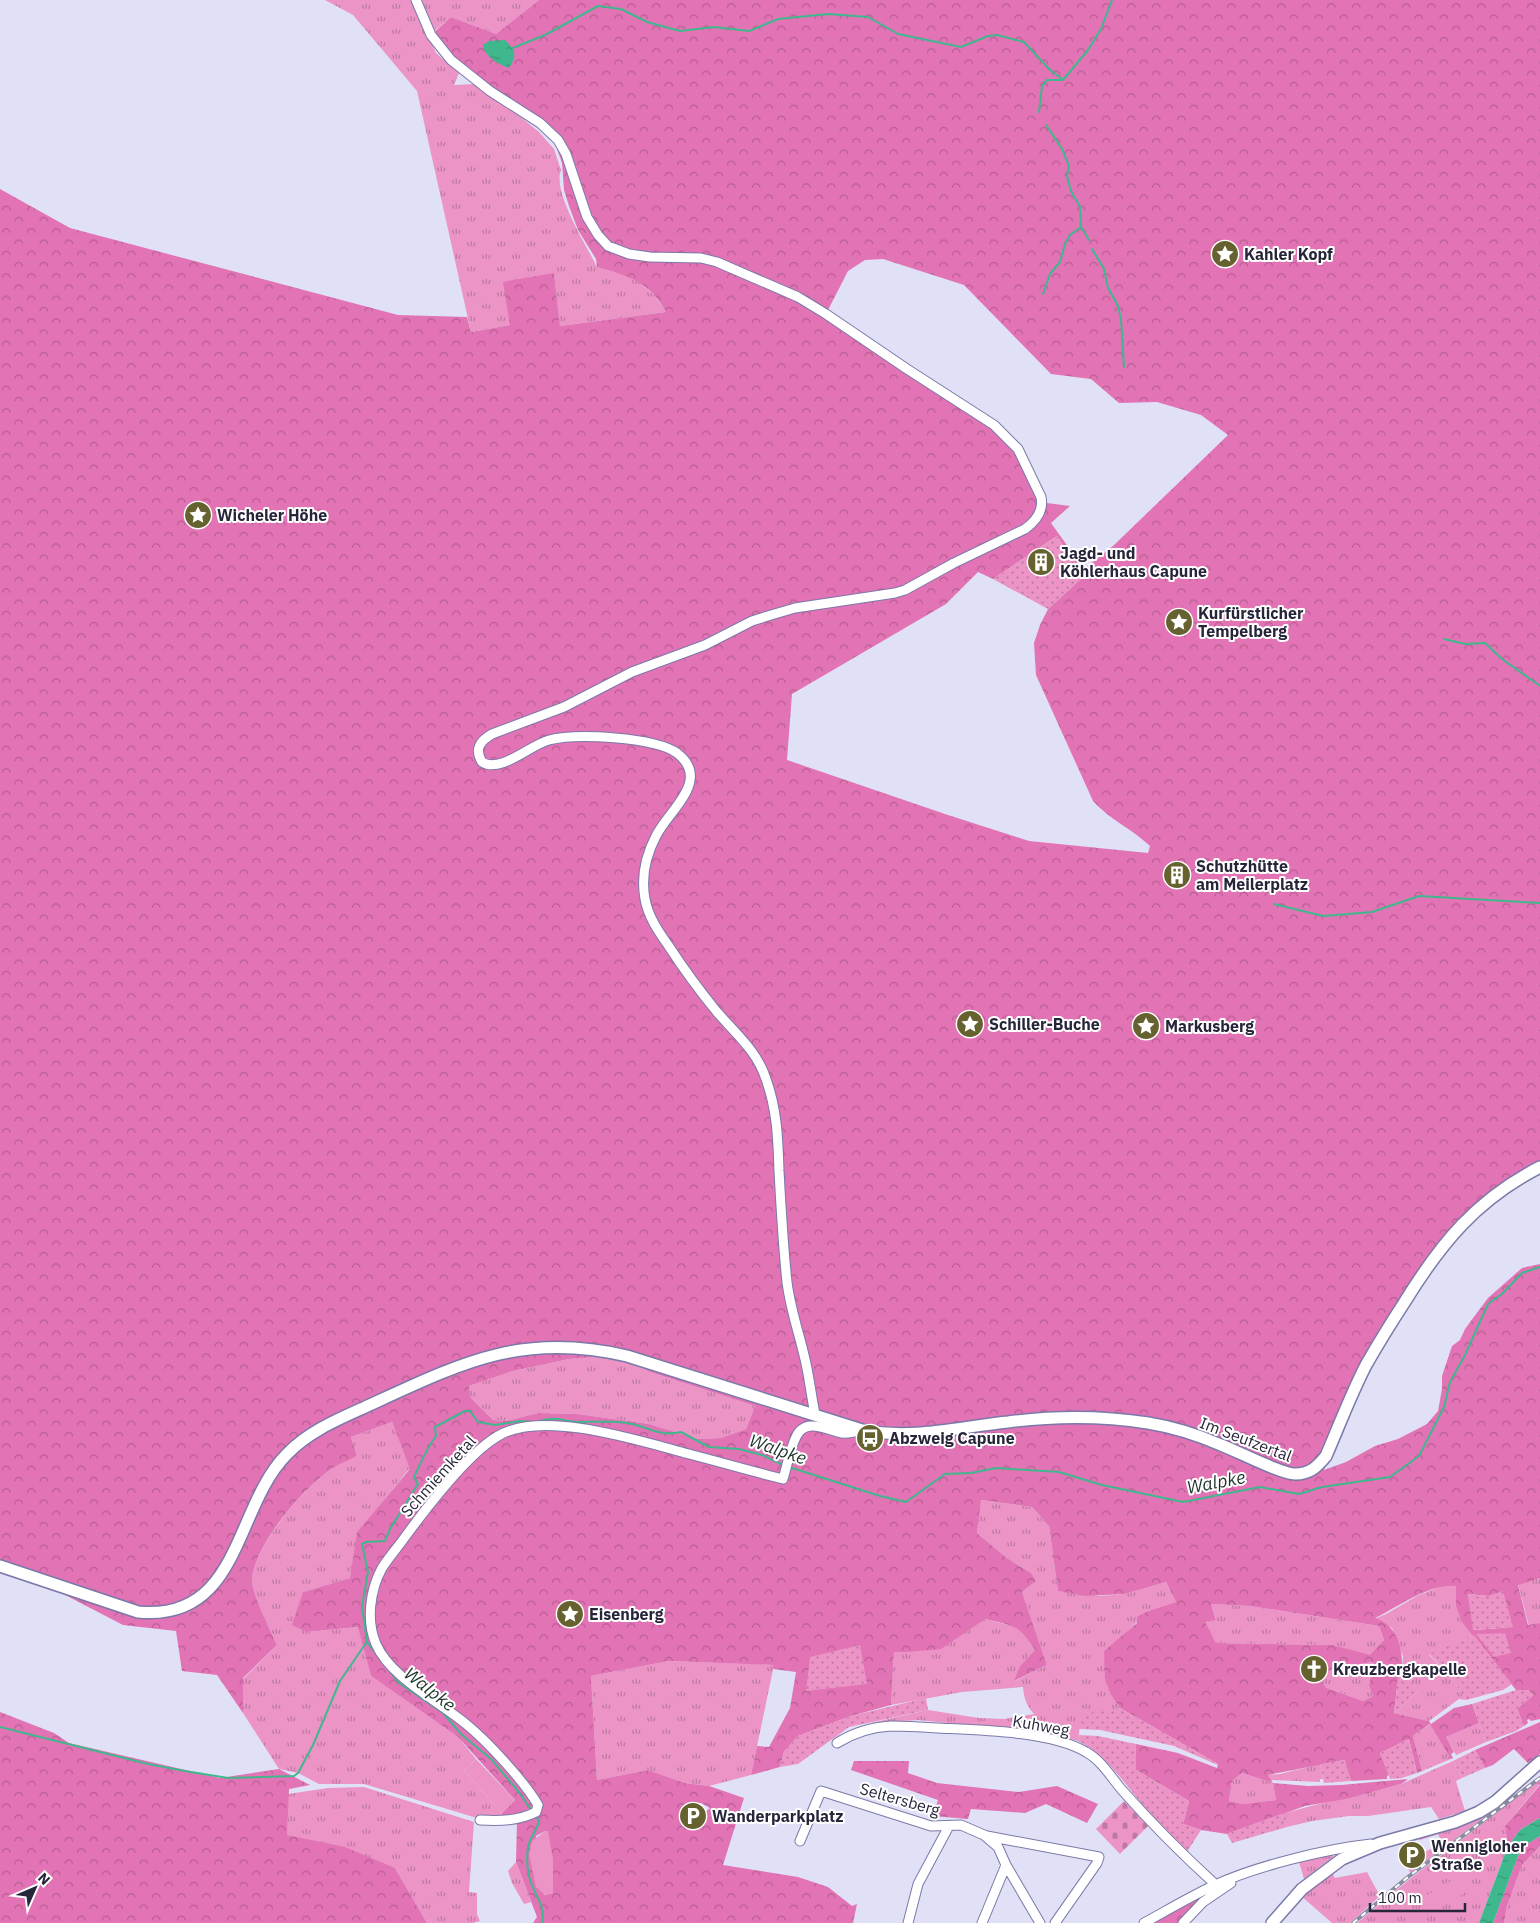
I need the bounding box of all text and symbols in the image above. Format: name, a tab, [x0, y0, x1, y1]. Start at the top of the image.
place icon: Kahler Kopf	[1210, 239, 1240, 269]
place label: Kahler Kopf	[1244, 244, 1333, 264]
place icon: Wicheler Höhe	[183, 500, 213, 530]
place label: Wicheler Höhe	[217, 505, 327, 525]
place label: Jagd- und Köhlerhaus Capune	[1060, 543, 1207, 581]
building icon: Jagd- und Köhlerhaus Capune	[1026, 547, 1056, 577]
place label: Kurfürstlicher Tempelberg	[1198, 603, 1304, 641]
place icon: Kurfürstlicher Tempelberg	[1164, 607, 1194, 637]
place label: Schutzhütte am Meilerplatz	[1196, 856, 1308, 894]
building icon: Schutzhütte am Meilerplatz	[1162, 860, 1192, 890]
place icon: Schiller-Buche	[955, 1009, 985, 1039]
place icon: Markusberg	[1131, 1011, 1161, 1041]
place label: Schiller-Buche	[989, 1014, 1100, 1034]
place label: Markusberg	[1165, 1016, 1254, 1036]
street label: Im Seufzertal	[1197, 1412, 1295, 1466]
bus stop icon: Abzweig Capune	[855, 1423, 885, 1453]
place label: Abzweig Capune	[889, 1428, 1015, 1448]
water label: Walpke	[746, 1429, 810, 1469]
street label: Schmiemketal	[396, 1431, 480, 1521]
water label: Walpke	[1185, 1465, 1247, 1499]
place icon: Eisenberg	[555, 1599, 585, 1629]
place label: Eisenberg	[589, 1604, 664, 1624]
church icon: Kreuzbergkapelle	[1299, 1654, 1329, 1684]
place label: Kreuzbergkapelle	[1333, 1659, 1467, 1679]
water label: Walpke	[400, 1662, 460, 1716]
street label: Kuhweg	[1011, 1710, 1072, 1740]
street label: Seltersberg	[858, 1778, 943, 1820]
parking icon: Wanderparkplatz	[678, 1801, 708, 1831]
place label: Wanderparkplatz	[712, 1806, 843, 1826]
place label: Wennigloher Straße	[1431, 1836, 1527, 1874]
parking icon: Wennigloher Straße	[1397, 1840, 1427, 1870]
north arrow	[10, 1863, 60, 1913]
text: N	[34, 1869, 54, 1889]
scale bar	[1370, 1880, 1465, 1912]
text: 100 m	[1378, 1888, 1422, 1907]

